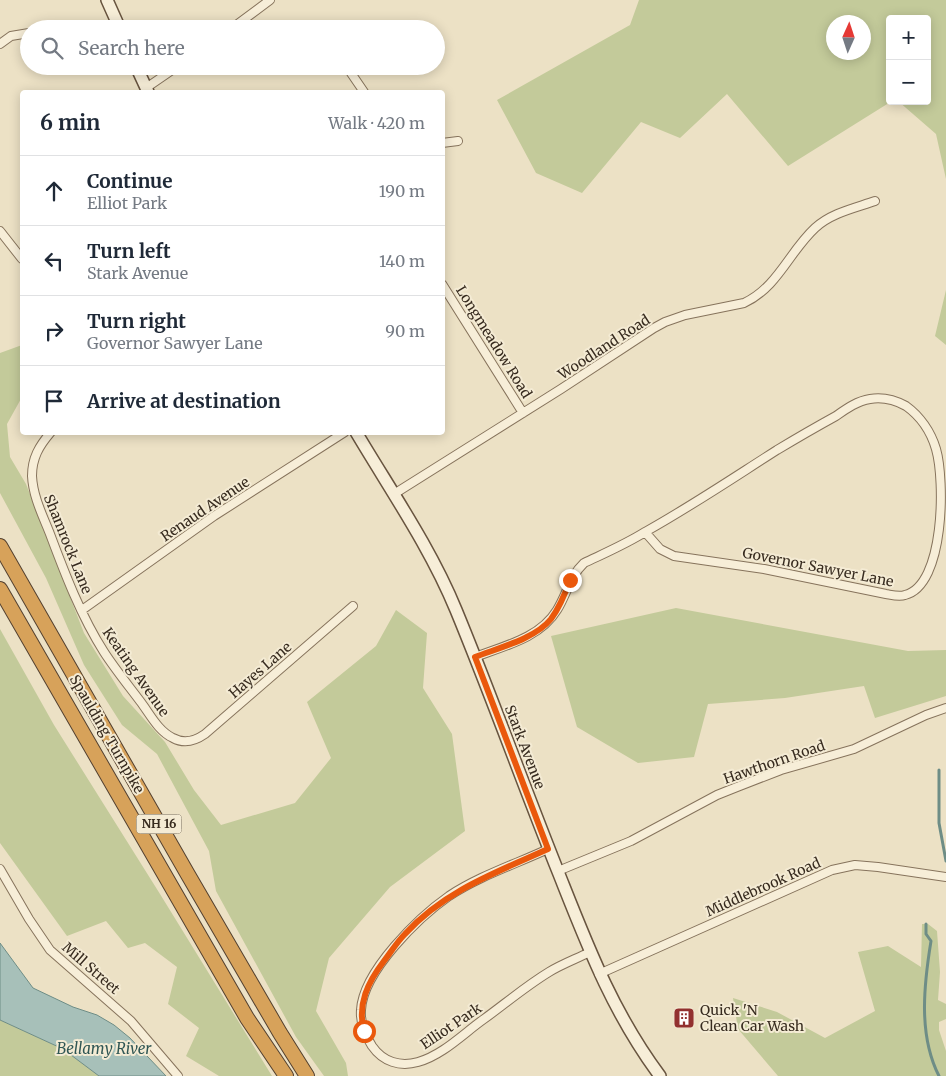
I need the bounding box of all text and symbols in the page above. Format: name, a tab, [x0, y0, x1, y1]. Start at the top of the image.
north arrow	[826, 15, 871, 60]
map controls	[886, 15, 931, 105]
button: +	[886, 15, 931, 60]
search box	[20, 20, 445, 75]
icon: search	[38, 34, 66, 62]
text: Search here	[78, 36, 185, 60]
button: −	[886, 60, 931, 105]
text: 6 min	[40, 109, 100, 136]
text: Walk · 420 m	[328, 113, 425, 133]
text: Continue	[87, 169, 173, 193]
icon: ahead	[40, 177, 68, 205]
text: 190 m	[379, 181, 425, 201]
text: Elliot Park	[87, 193, 167, 213]
text: Turn left	[87, 239, 171, 263]
icon: left	[40, 247, 68, 275]
text: 140 m	[379, 251, 425, 271]
text: Stark Avenue	[87, 263, 188, 283]
street label: Longmeadow Road	[452, 282, 536, 402]
text: Turn right	[87, 309, 186, 333]
street label: Woodland Road	[554, 310, 654, 384]
icon: right	[40, 317, 68, 345]
text: 90 m	[385, 321, 425, 341]
text: Governor Sawyer Lane	[87, 333, 263, 353]
icon: arrive	[40, 387, 68, 415]
text: Arrive at destination	[87, 389, 281, 413]
street label: Renaud Avenue	[157, 473, 253, 545]
street label: Shamrock Lane	[40, 492, 96, 596]
street label: Governor Sawyer Lane	[741, 544, 895, 590]
route end	[559, 569, 582, 592]
street label: Keating Avenue	[99, 624, 173, 720]
street label: Hayes Lane	[225, 638, 295, 702]
street label: Spaulding Turnpike	[66, 672, 148, 796]
street label: Stark Avenue	[501, 702, 549, 792]
street label: Hawthorn Road	[721, 736, 828, 788]
road number: NH 16	[136, 814, 182, 834]
street label: Middlebrook Road	[703, 853, 824, 920]
street label: Mill Street	[59, 938, 124, 998]
street label: Elliot Park	[417, 999, 485, 1053]
place label: Quick 'N Clean Car Wash	[700, 1001, 804, 1035]
building icon: Quick 'N Clean Car Wash	[672, 1006, 696, 1030]
route start	[353, 1020, 376, 1043]
water label: Bellamy River	[57, 1039, 152, 1058]

